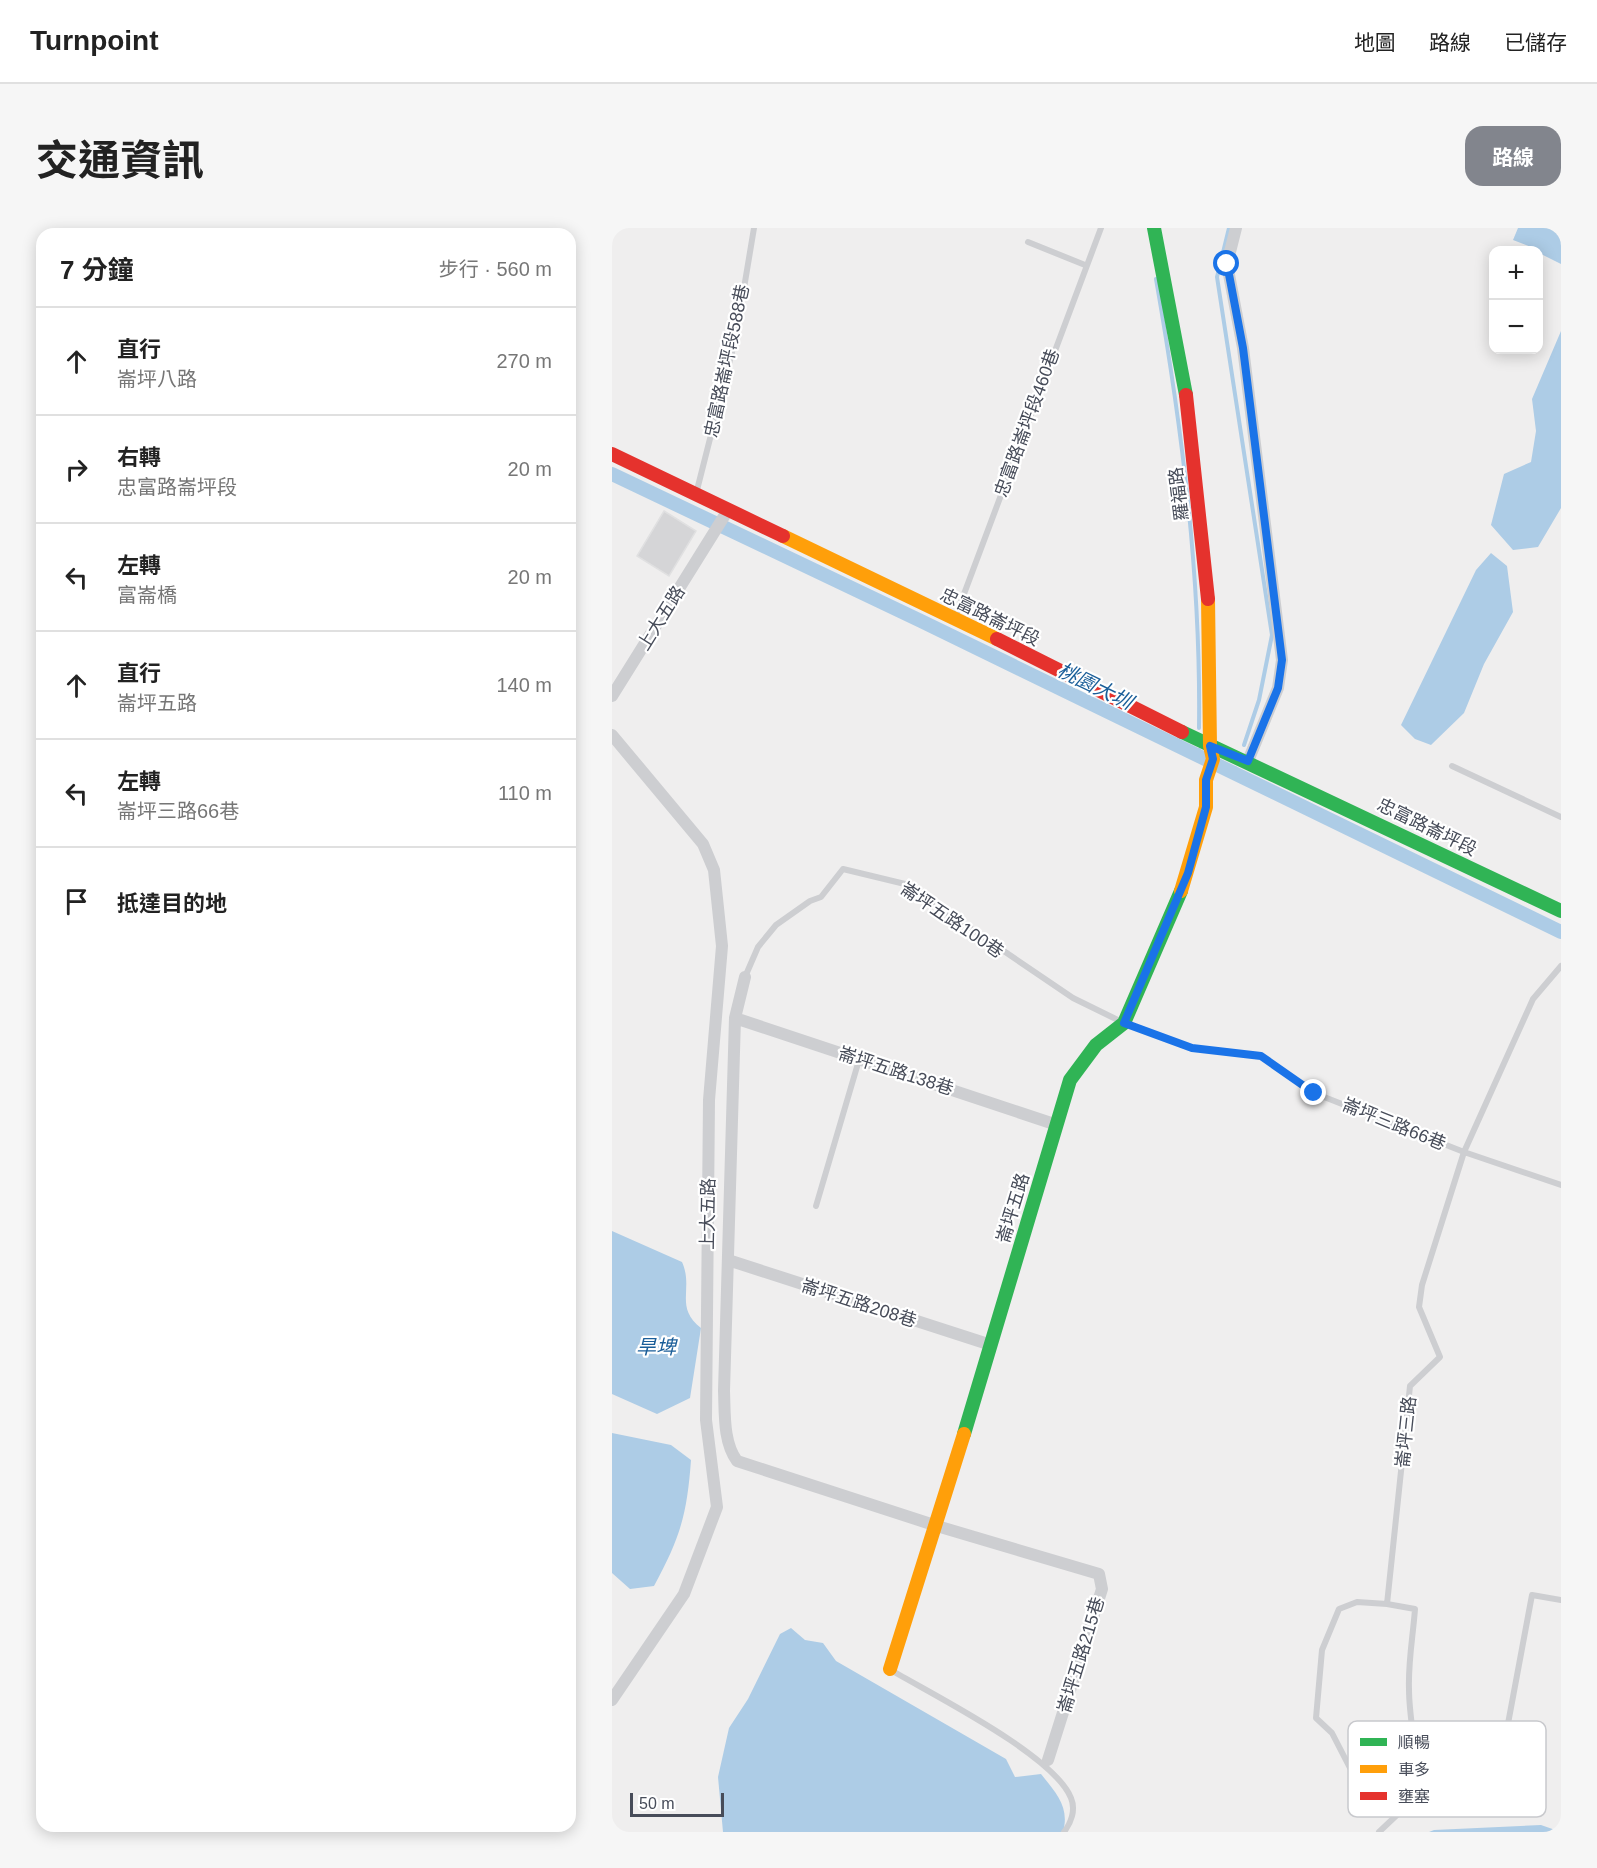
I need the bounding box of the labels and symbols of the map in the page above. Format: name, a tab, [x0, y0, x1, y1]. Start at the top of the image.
route start	[1213, 250, 1239, 276]
street label: 忠富路崙坪段588巷	[701, 283, 753, 439]
street label: 忠富路崙坪段460巷	[991, 346, 1063, 500]
street label: 羅福路	[1166, 466, 1192, 522]
street label: 上大五路	[633, 582, 689, 654]
street label: 忠富路崙坪段	[937, 584, 1043, 650]
water label: 桃園大圳	[1054, 659, 1138, 715]
street label: 忠富路崙坪段	[1374, 794, 1480, 860]
street label: 崙坪五路100巷	[897, 878, 1007, 962]
street label: 崙坪五路138巷	[836, 1043, 956, 1099]
route end	[1300, 1079, 1326, 1105]
street label: 崙坪三路66巷	[1339, 1094, 1449, 1154]
street label: 崙坪五路	[993, 1171, 1033, 1245]
street label: 上大五路	[697, 1178, 719, 1250]
street label: 崙坪五路208巷	[799, 1275, 919, 1331]
water label: 旱埤	[636, 1336, 678, 1358]
street label: 崙坪三路	[1392, 1395, 1420, 1469]
street label: 崙坪五路215巷	[1054, 1595, 1108, 1715]
legend	[1348, 1721, 1546, 1817]
text: 順暢	[1398, 1734, 1430, 1751]
text: 車多	[1398, 1761, 1430, 1778]
text: 壅塞	[1398, 1788, 1430, 1805]
scale bar	[630, 1790, 724, 1818]

